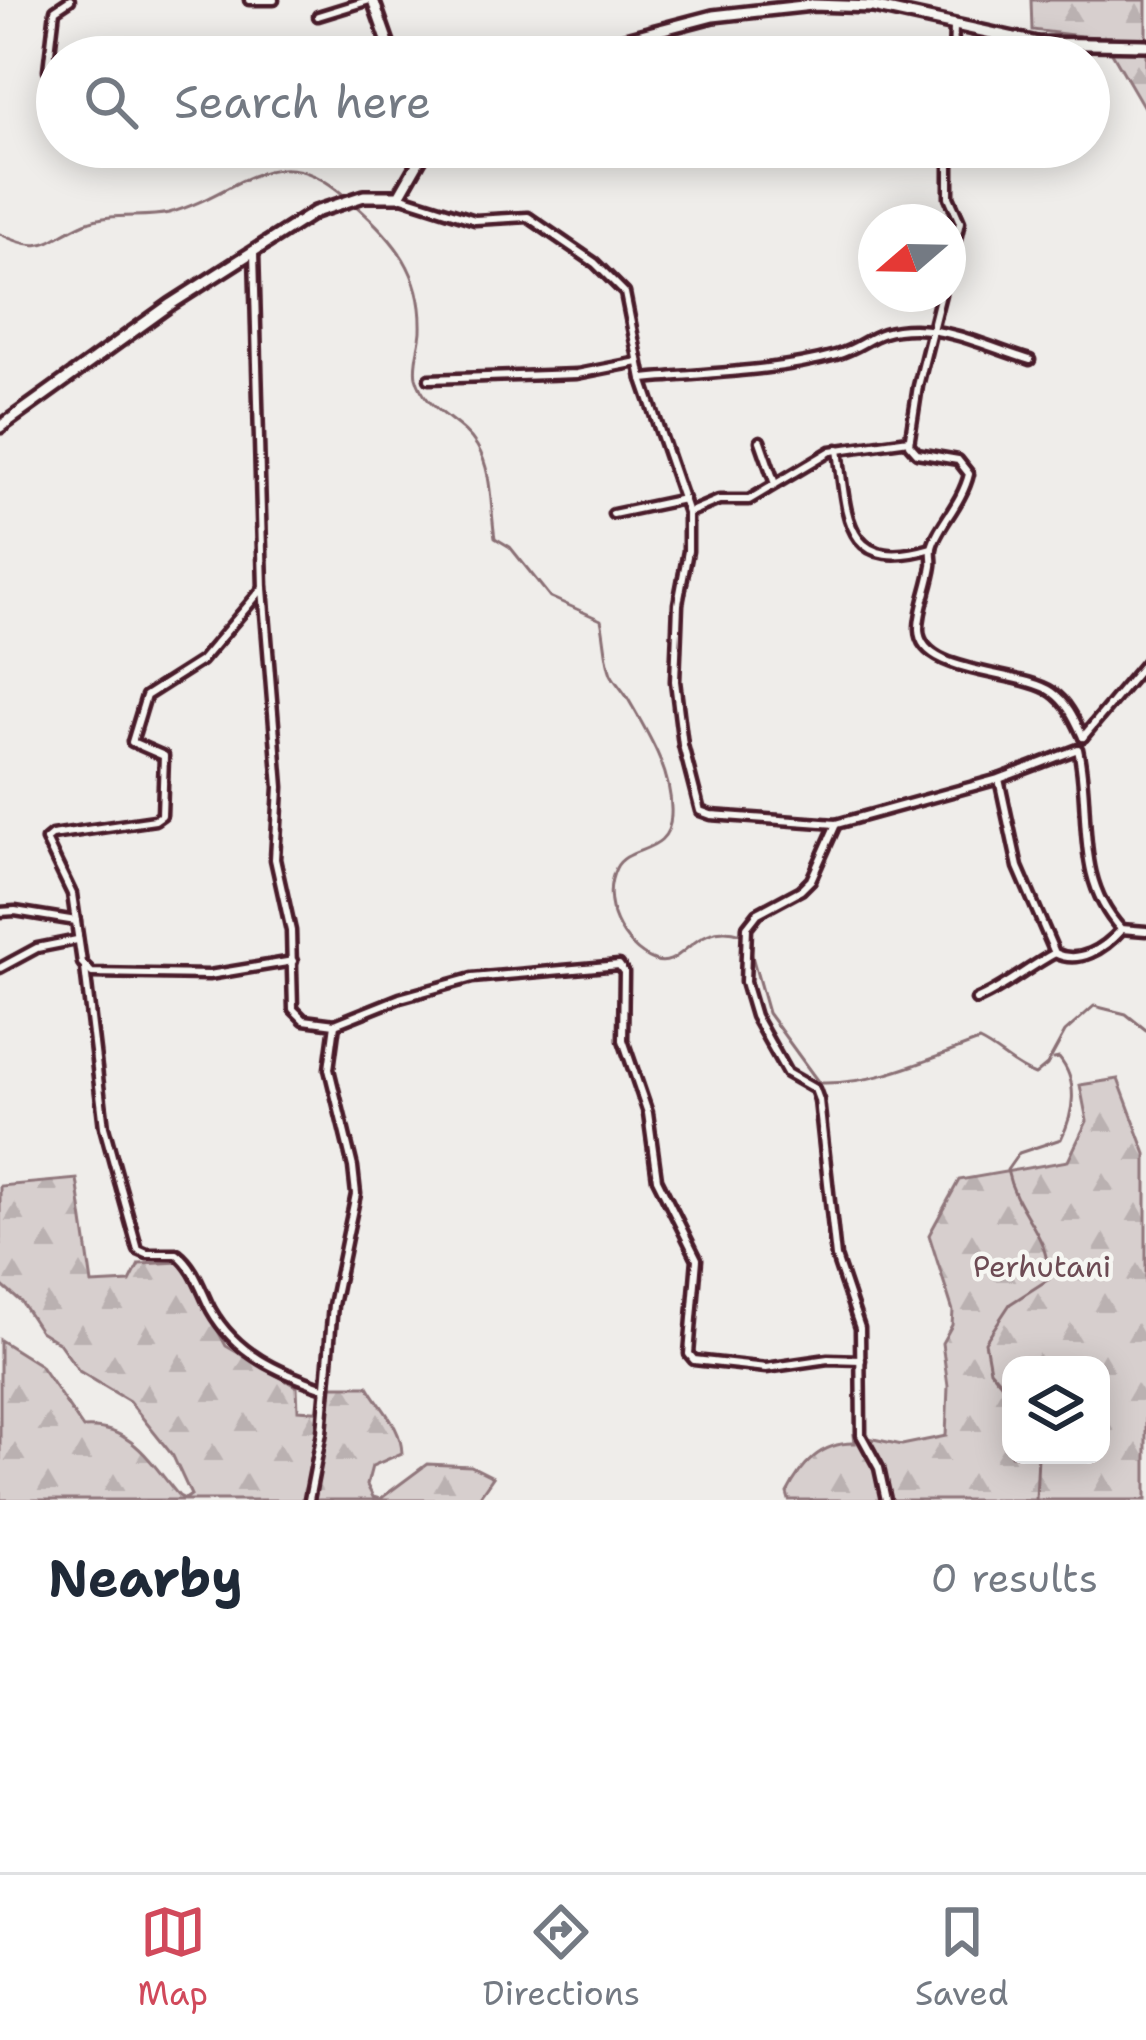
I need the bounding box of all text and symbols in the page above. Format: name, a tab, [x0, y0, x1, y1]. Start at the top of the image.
search box	[36, 36, 1110, 168]
icon: search	[78, 69, 144, 135]
text: Search here	[174, 72, 431, 132]
north arrow	[858, 204, 966, 312]
park label: Perhutani	[973, 1246, 1111, 1287]
map controls	[1002, 1356, 1110, 1464]
button: layers	[1002, 1356, 1110, 1464]
text: Nearby	[48, 1544, 243, 1612]
text: 0 results	[931, 1552, 1098, 1604]
tab: Map	[137, 1899, 208, 2016]
tab: Directions	[483, 1899, 640, 2016]
tab: Saved	[915, 1899, 1009, 2016]

